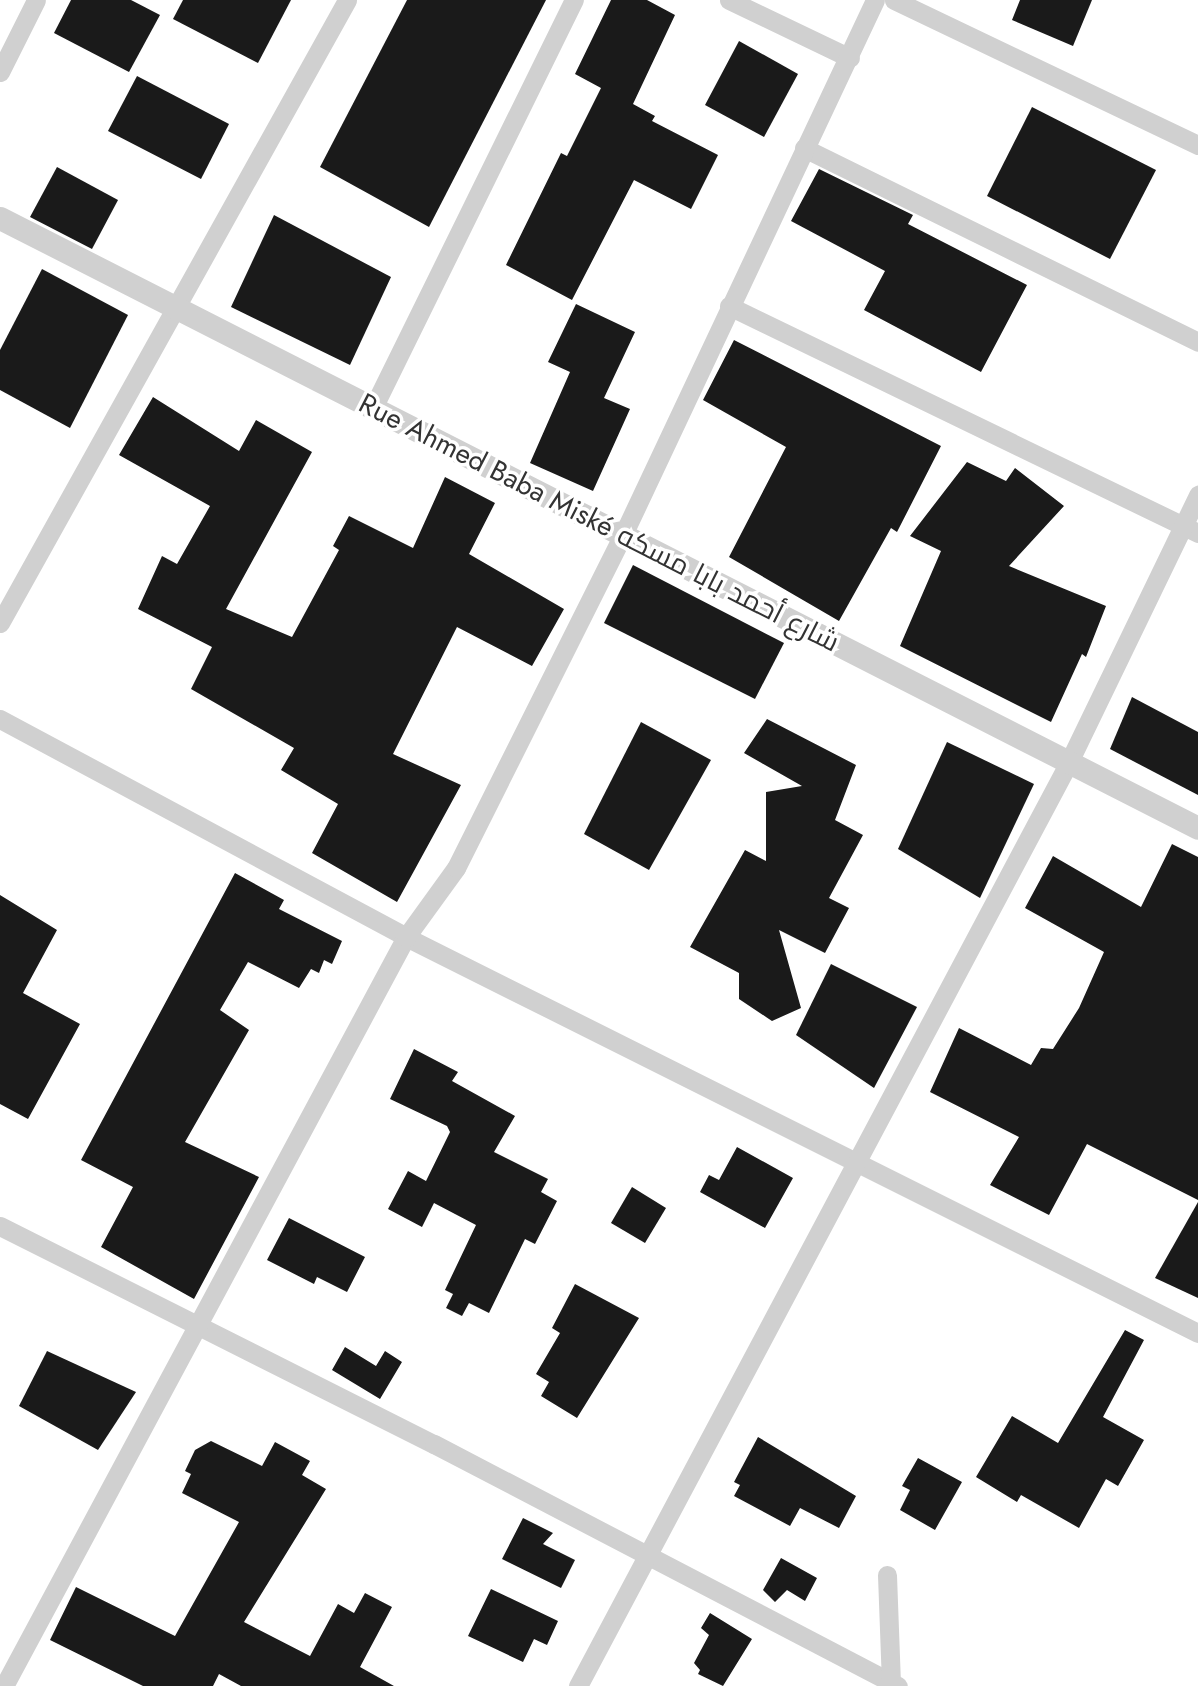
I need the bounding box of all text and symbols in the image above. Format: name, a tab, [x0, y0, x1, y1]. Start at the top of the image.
street label: Rue Ahmed Baba Miské شارع أحمد بابا مسكه	[353, 387, 845, 659]

